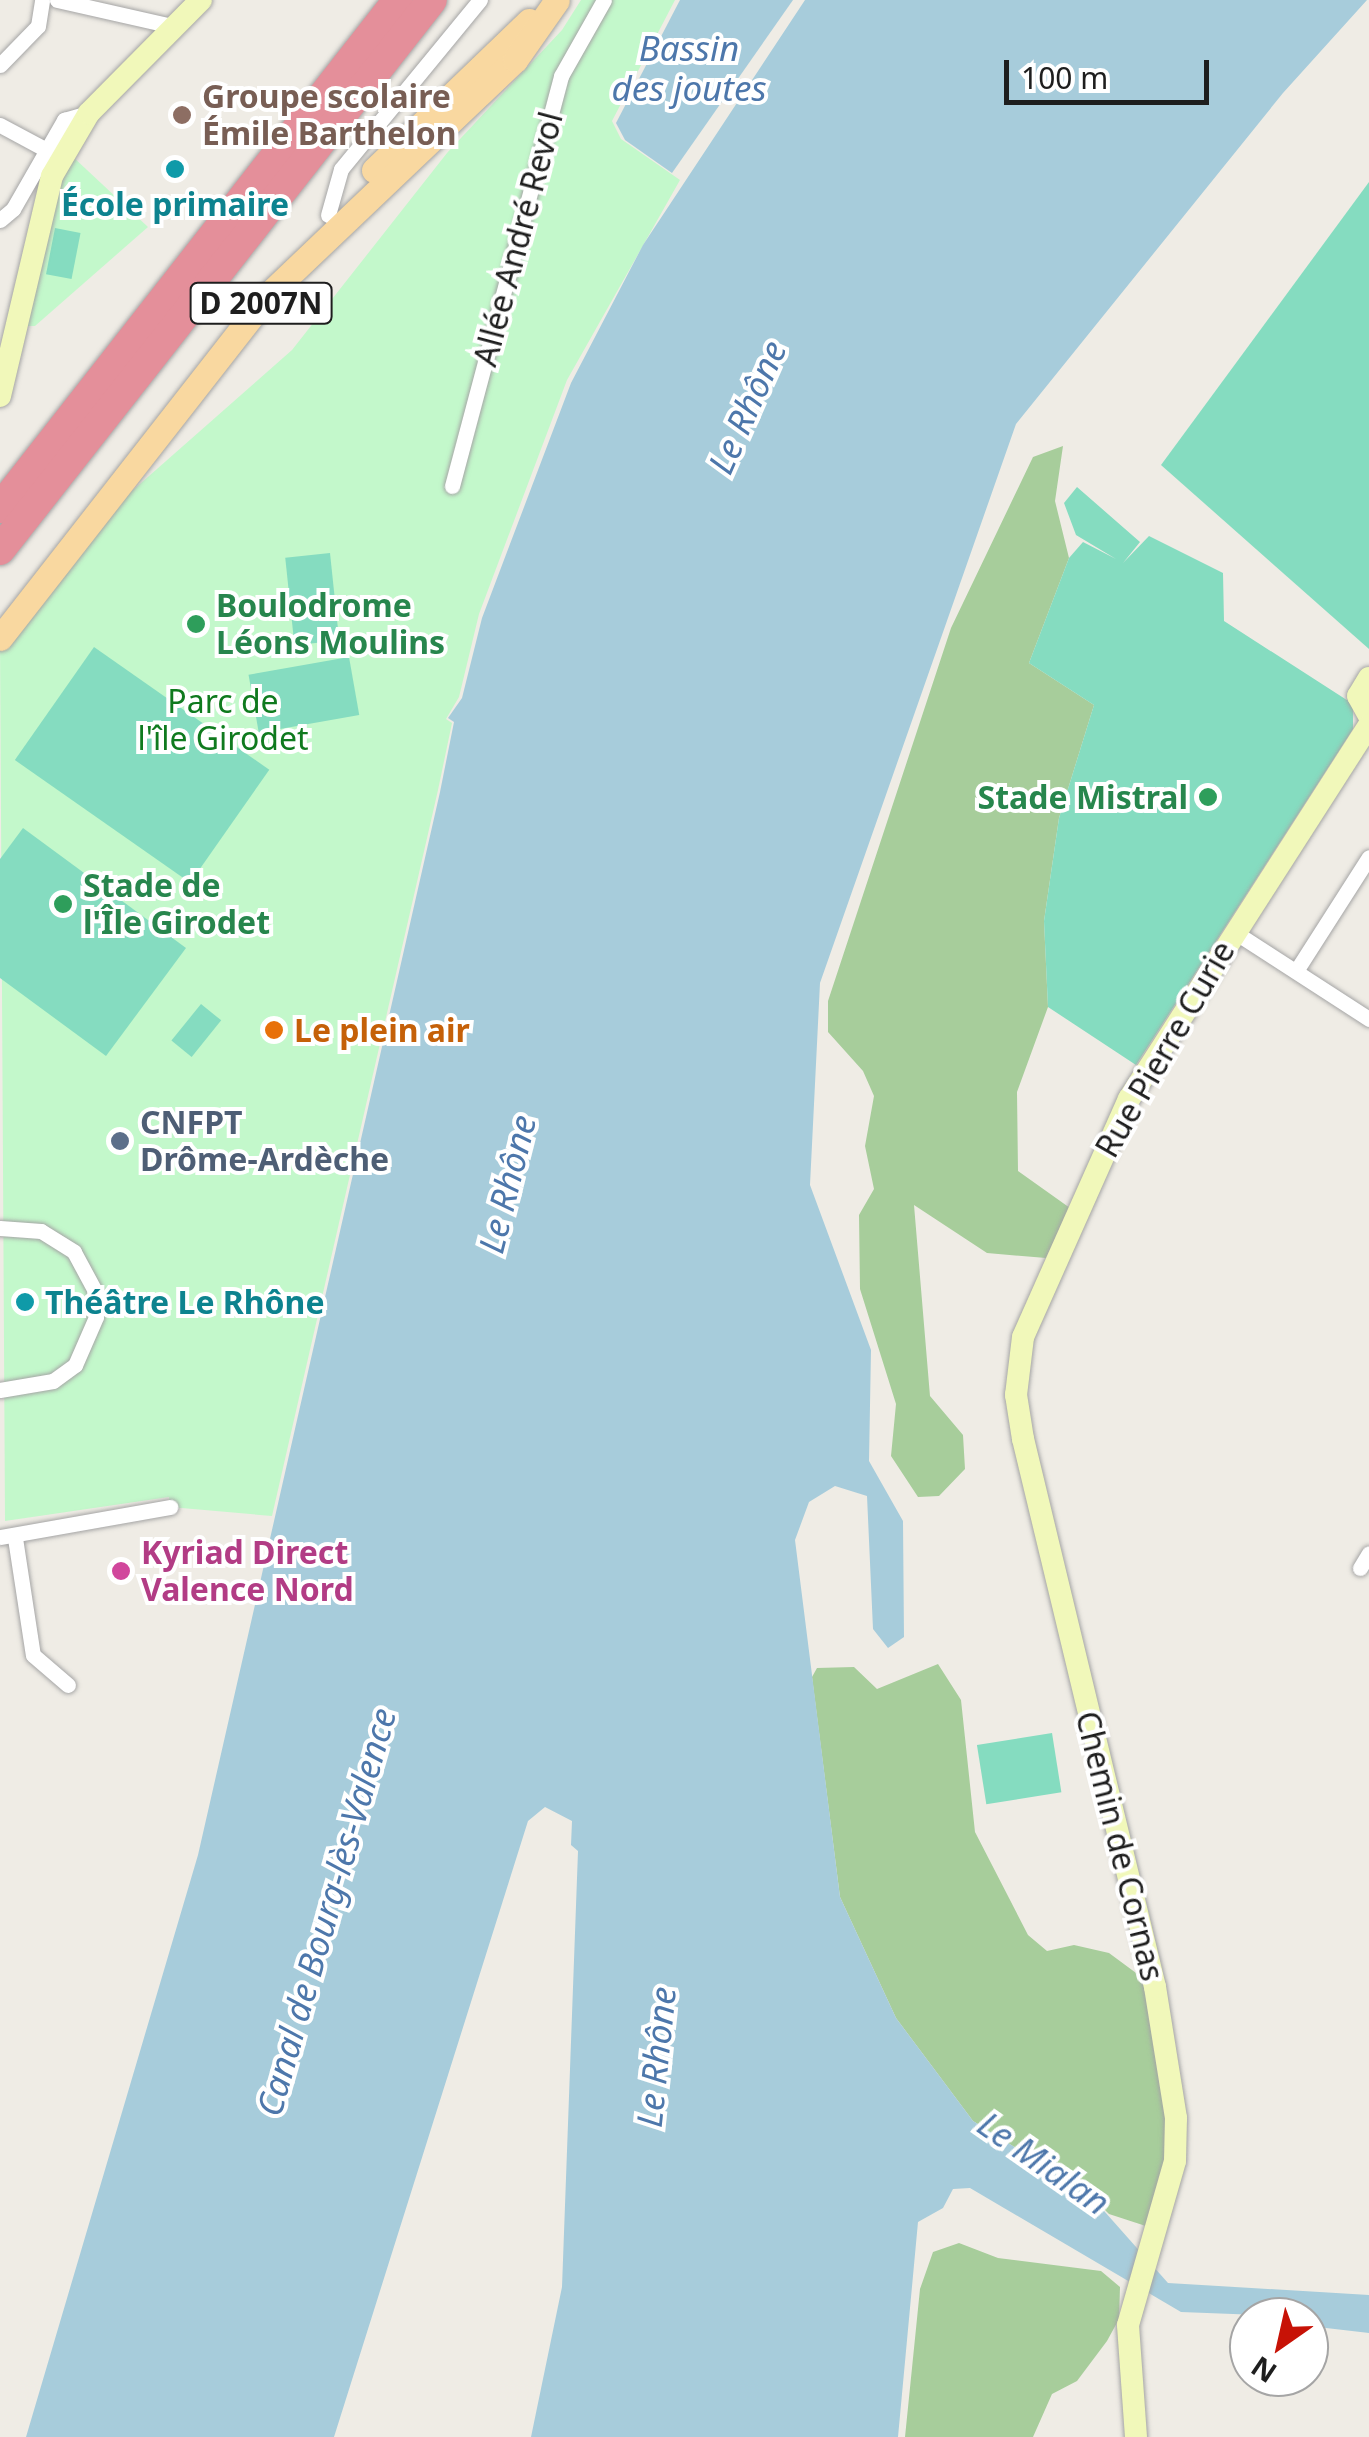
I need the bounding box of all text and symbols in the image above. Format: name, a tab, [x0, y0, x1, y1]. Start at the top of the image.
water label: Bassin des joutes	[611, 27, 767, 109]
scale bar	[1009, 40, 1214, 102]
text: 100 m	[1021, 57, 1108, 98]
place label: Groupe scolaire Émile Barthelon	[202, 78, 457, 153]
marker: Groupe scolaire Émile Barthelon	[171, 104, 193, 126]
street label: Allée André Revol	[466, 108, 570, 370]
marker: École primaire	[164, 158, 186, 180]
place label: École primaire	[61, 185, 289, 223]
road number: D 2007N	[188, 278, 334, 328]
water label: Le Rhône	[699, 334, 795, 480]
place label: Boulodrome Léons Moulins	[216, 587, 445, 662]
marker: Boulodrome Léons Moulins	[185, 613, 207, 635]
park label: Parc de l'île Girodet	[137, 683, 309, 758]
place label: Stade Mistral	[978, 778, 1188, 816]
marker: Stade Mistral	[1197, 786, 1219, 808]
place label: Stade de l'Île Girodet	[83, 867, 270, 942]
marker: Stade de l'Île Girodet	[52, 893, 74, 915]
street label: Rue Pierre Curie	[1088, 934, 1242, 1164]
place label: Le plein air	[294, 1011, 470, 1049]
marker: Le plein air	[263, 1019, 285, 1041]
place label: CNFPT Drôme-Ardèche	[140, 1104, 389, 1179]
water label: Le Rhône	[470, 1110, 544, 1258]
marker: CNFPT Drôme-Ardèche	[109, 1130, 131, 1152]
place label: Théâtre Le Rhône	[45, 1283, 325, 1321]
marker: Théâtre Le Rhône	[14, 1291, 36, 1313]
place label: Kyriad Direct Valence Nord	[141, 1534, 354, 1609]
marker: Kyriad Direct Valence Nord	[110, 1560, 132, 1582]
water label: Canal de Bourg-lès-Valence	[248, 1703, 404, 2121]
street label: Chemin de Cornas	[1068, 1707, 1172, 1985]
water label: Le Rhône	[628, 1985, 684, 2129]
water label: Le Mialan	[970, 2103, 1118, 2223]
north arrow	[1229, 2297, 1329, 2397]
text: N	[1243, 2348, 1283, 2392]

